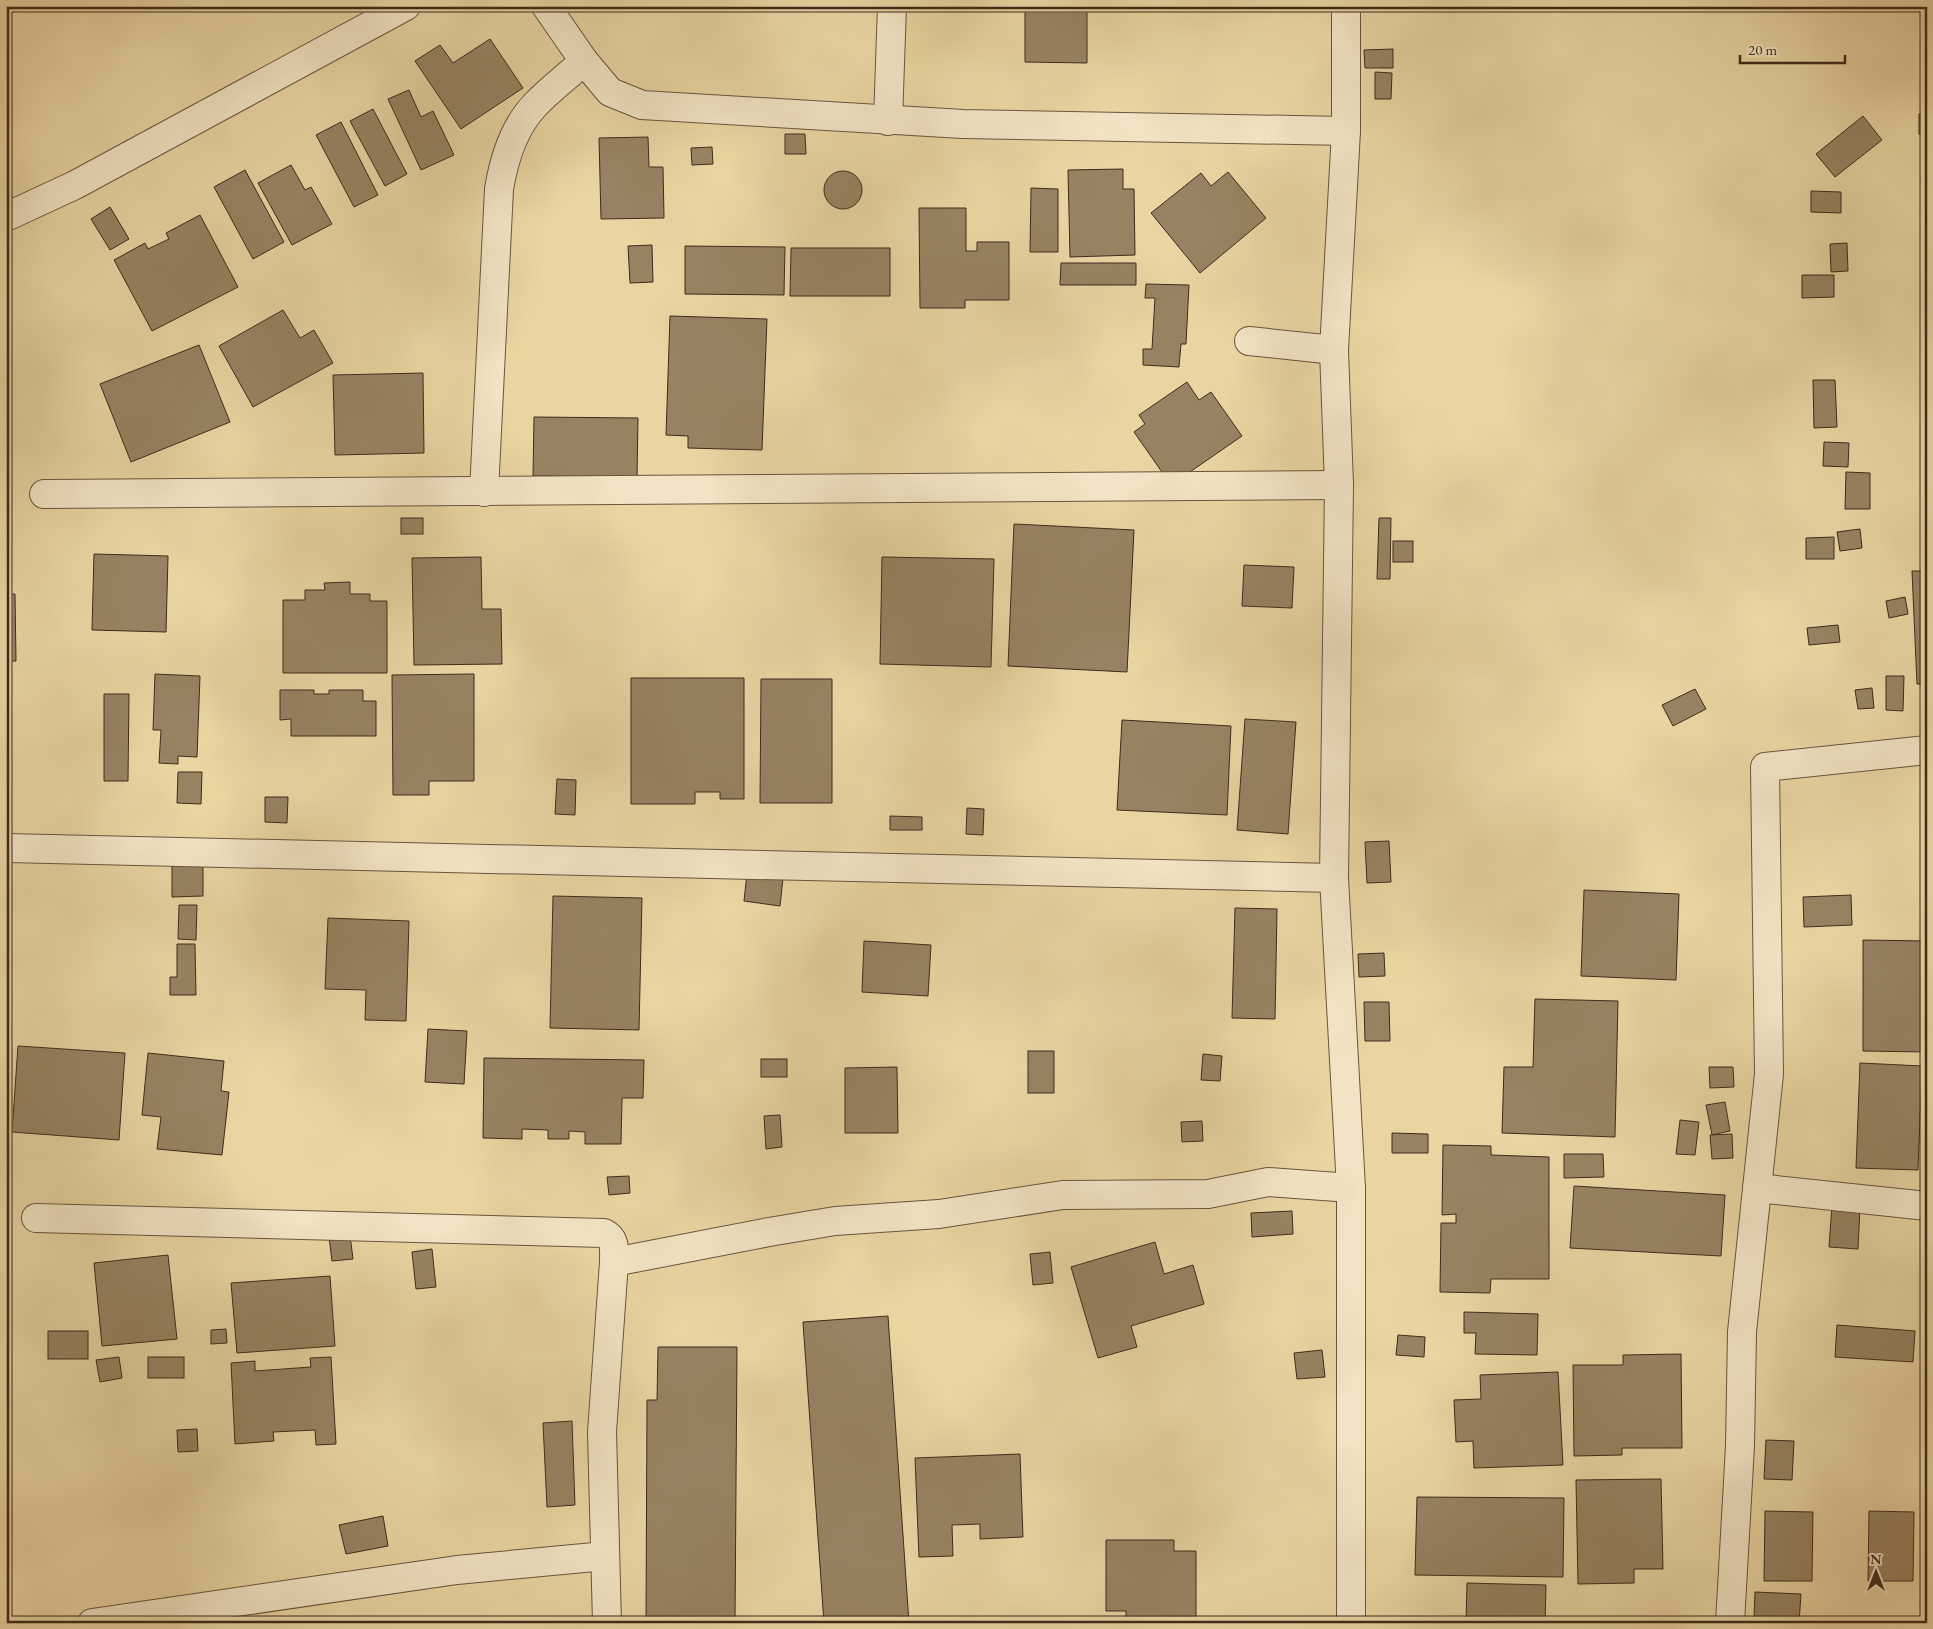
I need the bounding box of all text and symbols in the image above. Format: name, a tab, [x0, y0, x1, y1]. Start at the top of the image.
scale bar	[1740, 32, 1846, 64]
text: 20 m	[1748, 40, 1777, 59]
north arrow	[1850, 1546, 1900, 1596]
text: N	[1870, 1550, 1882, 1568]

